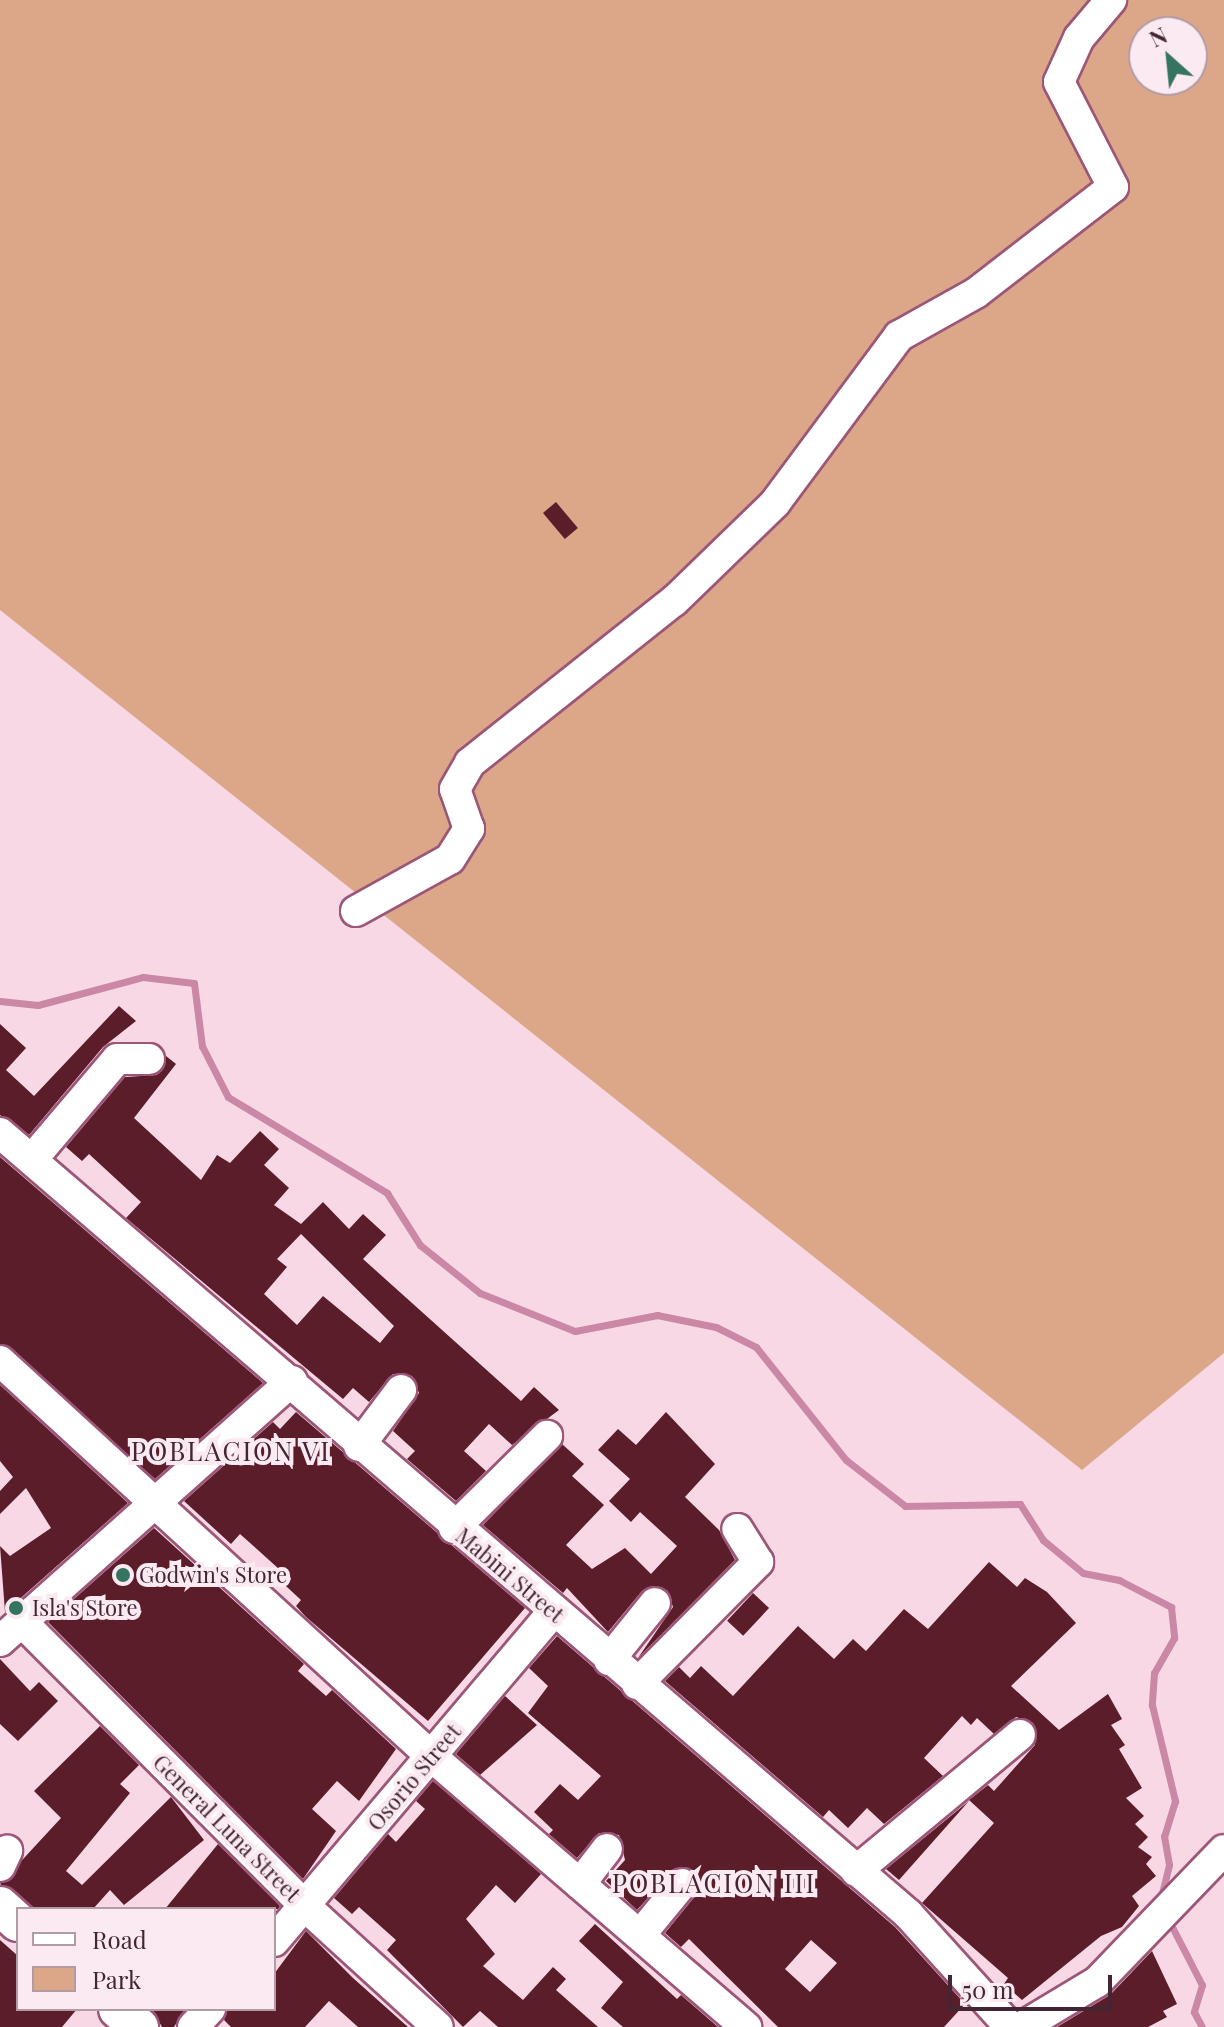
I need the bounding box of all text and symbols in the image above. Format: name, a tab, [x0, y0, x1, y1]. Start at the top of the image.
north arrow	[1128, 16, 1208, 96]
text: N	[1144, 19, 1172, 53]
district label: POBLACION VI	[130, 1435, 332, 1467]
street label: Mabini Street	[451, 1522, 569, 1628]
place label: Godwin's Store	[139, 1562, 287, 1588]
marker: Godwin's Store	[114, 1566, 132, 1584]
place label: Isla's Store	[32, 1595, 138, 1621]
marker: Isla's Store	[7, 1599, 25, 1617]
street label: Osorio Street	[362, 1718, 466, 1836]
street label: General Luna Street	[148, 1749, 306, 1907]
district label: POBLACION III	[612, 1867, 816, 1899]
legend	[16, 1907, 276, 2011]
text: Road	[92, 1923, 147, 1955]
scale bar	[952, 1959, 1116, 2009]
text: Park	[92, 1963, 141, 1995]
text: 50 m	[962, 1973, 1014, 2005]

